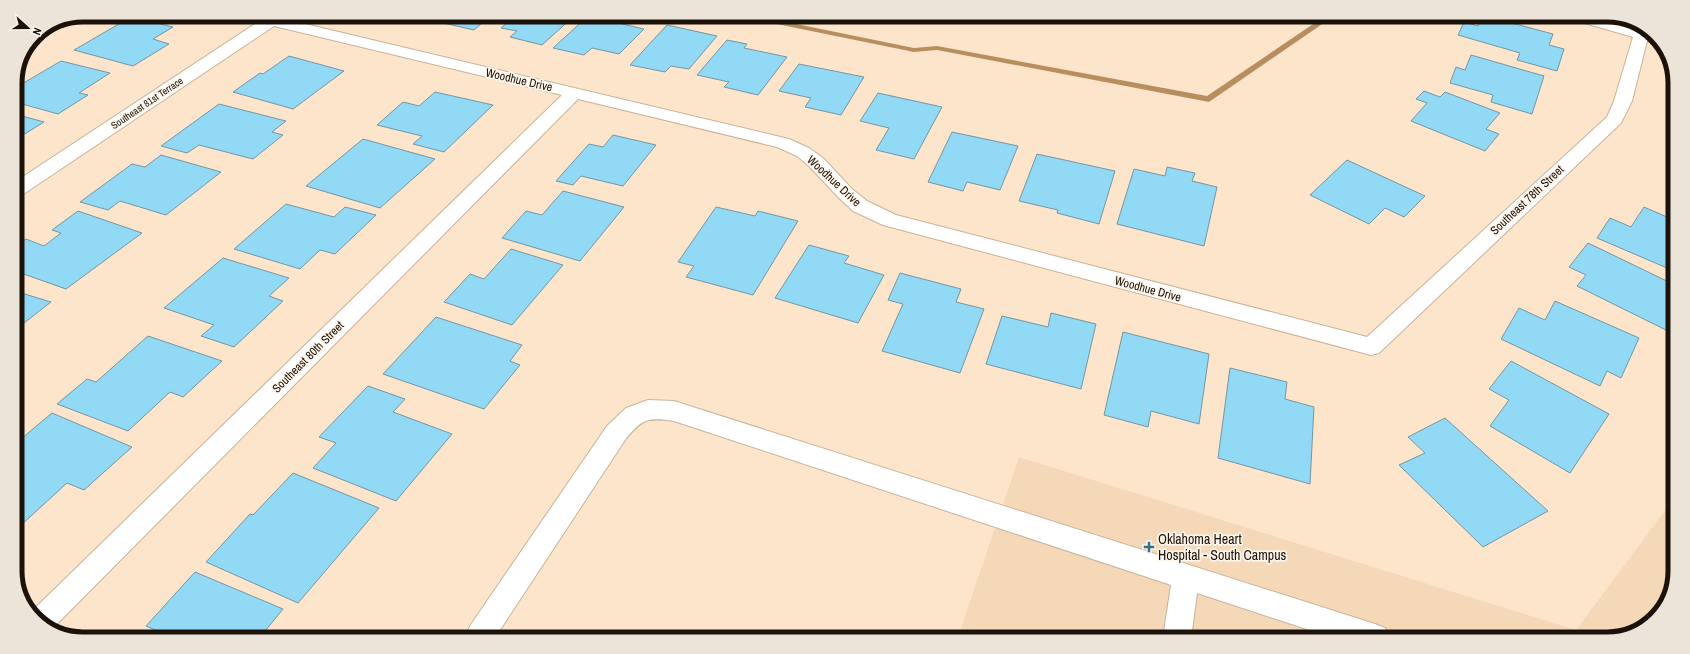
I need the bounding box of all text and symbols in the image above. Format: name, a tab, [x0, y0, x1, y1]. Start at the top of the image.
north arrow	[8, 8, 48, 48]
text: N	[30, 26, 45, 37]
street label: Woodhue Drive	[484, 65, 554, 95]
street label: Southeast 81st Terrace	[108, 74, 186, 132]
street label: Woodhue Drive	[804, 152, 864, 210]
street label: Southeast 78th Street	[1487, 162, 1567, 238]
street label: Woodhue Drive	[1113, 272, 1183, 306]
street label: Southeast 80th Street	[269, 318, 347, 396]
place label: Oklahoma Heart Hospital - South Campus	[1158, 530, 1287, 564]
marker: Oklahoma Heart Hospital - South Campus	[1143, 541, 1155, 553]

